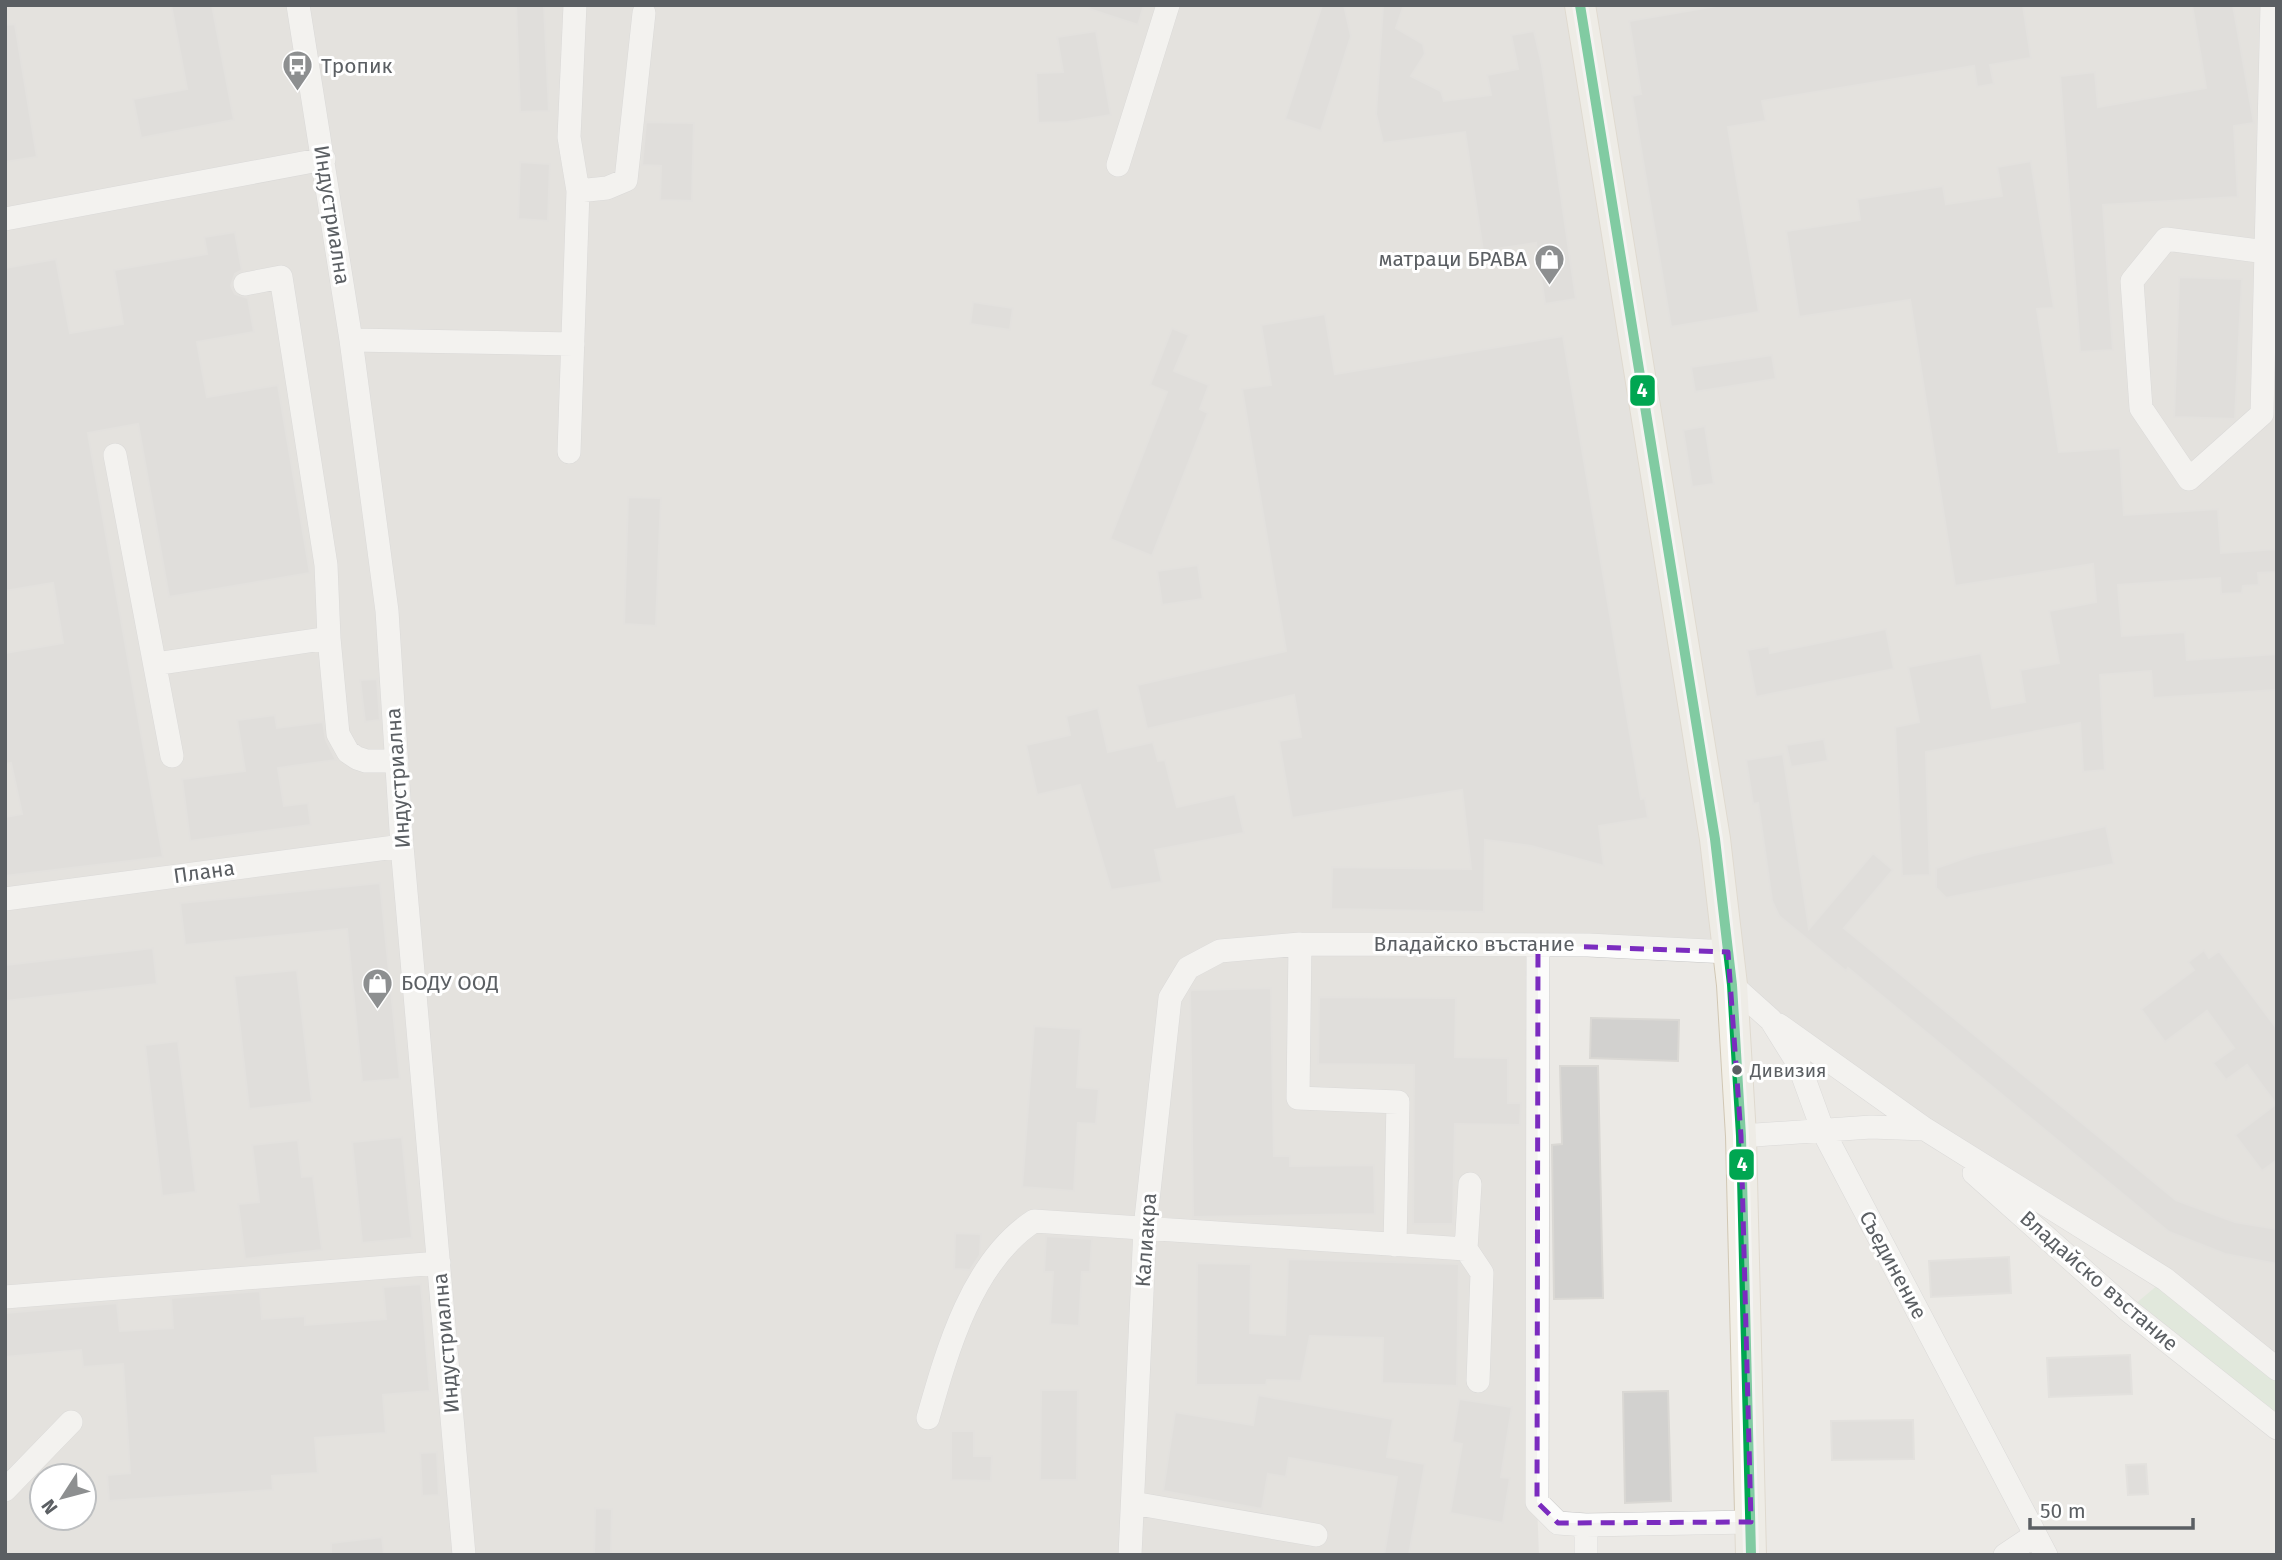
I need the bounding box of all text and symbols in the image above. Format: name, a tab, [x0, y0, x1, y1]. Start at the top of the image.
bus stop icon: Тропик	[281, 49, 315, 93]
place label: Тропик	[321, 53, 393, 79]
street label: Индустриална	[308, 143, 356, 287]
shop icon: матраци БРАВА	[1533, 242, 1567, 286]
place label: матраци БРАВА	[1378, 246, 1527, 272]
line badge: 4	[1629, 374, 1656, 407]
text: 4	[1637, 379, 1648, 402]
street label: Индустриална	[380, 707, 416, 849]
street label: Плана	[172, 855, 236, 889]
street label: Владайско въстание	[1373, 931, 1575, 957]
shop icon: БОДУ ООД	[361, 966, 395, 1010]
place label: БОДУ ООД	[401, 970, 499, 996]
place label: Дивизия	[1749, 1059, 1827, 1082]
marker: Дивизия	[1730, 1063, 1744, 1077]
line badge: 4	[1728, 1148, 1755, 1181]
text: 4	[1737, 1153, 1748, 1176]
street label: Калиакра	[1130, 1192, 1162, 1288]
street label: Владайско въстание	[2015, 1205, 2183, 1357]
street label: Съединение	[1854, 1206, 1932, 1324]
street label: Индустриална	[427, 1272, 465, 1414]
north arrow	[28, 1462, 98, 1532]
scale bar	[2030, 1486, 2193, 1530]
text: N	[37, 1495, 63, 1519]
text: 50 m	[2040, 1498, 2086, 1524]

